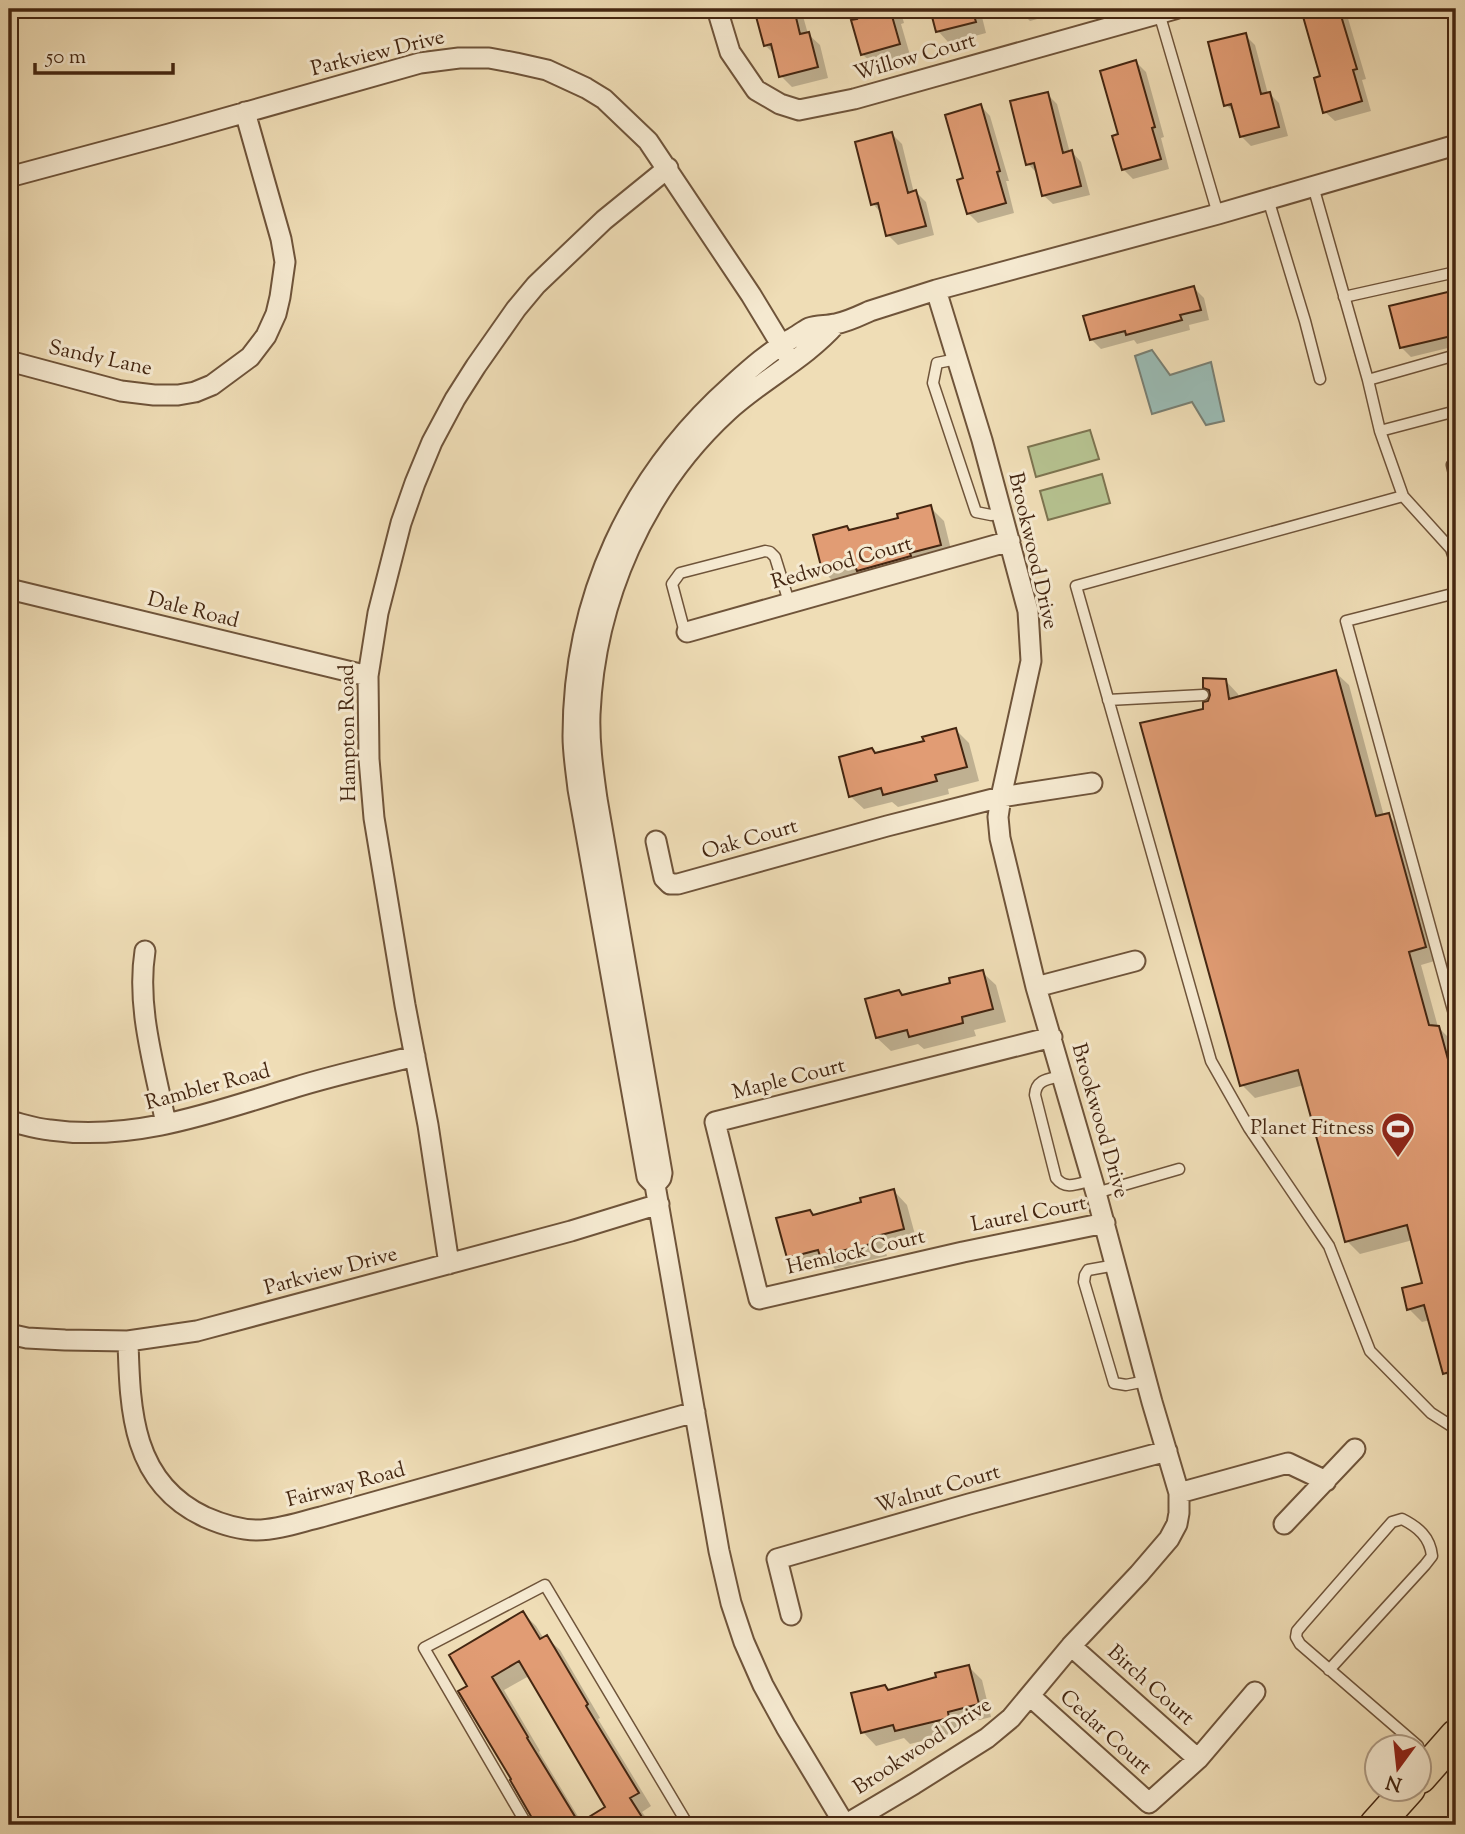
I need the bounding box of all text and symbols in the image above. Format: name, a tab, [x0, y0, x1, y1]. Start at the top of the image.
street label: Parkview Drive	[308, 23, 448, 85]
street label: Willow Court	[850, 26, 980, 90]
scale bar	[35, 32, 173, 76]
text: 50 m	[45, 43, 86, 73]
street label: Sandy Lane	[45, 333, 155, 385]
street label: Brookwood Drive	[999, 470, 1065, 632]
street label: Redwood Court	[768, 530, 916, 598]
street label: Dale Road	[144, 585, 242, 637]
street label: Hampton Road	[333, 664, 365, 802]
street label: Oak Court	[699, 812, 801, 868]
street label: Brookwood Drive	[1063, 1040, 1135, 1202]
street label: Maple Court	[729, 1052, 849, 1108]
street label: Rambler Road	[142, 1057, 274, 1119]
sports icon: Planet Fitness	[1379, 1110, 1417, 1159]
place label: Planet Fitness	[1250, 1114, 1374, 1144]
street label: Laurel Court	[969, 1189, 1089, 1241]
street label: Hemlock Court	[784, 1223, 928, 1283]
street label: Parkview Drive	[261, 1240, 401, 1304]
street label: Fairway Road	[283, 1456, 409, 1516]
street label: Walnut Court	[872, 1458, 1004, 1522]
street label: Birch Court	[1100, 1639, 1200, 1733]
street label: Cedar Court	[1052, 1683, 1158, 1783]
street label: Brookwood Drive	[848, 1691, 998, 1803]
north arrow	[1364, 1732, 1434, 1802]
text: N	[1383, 1767, 1405, 1797]

